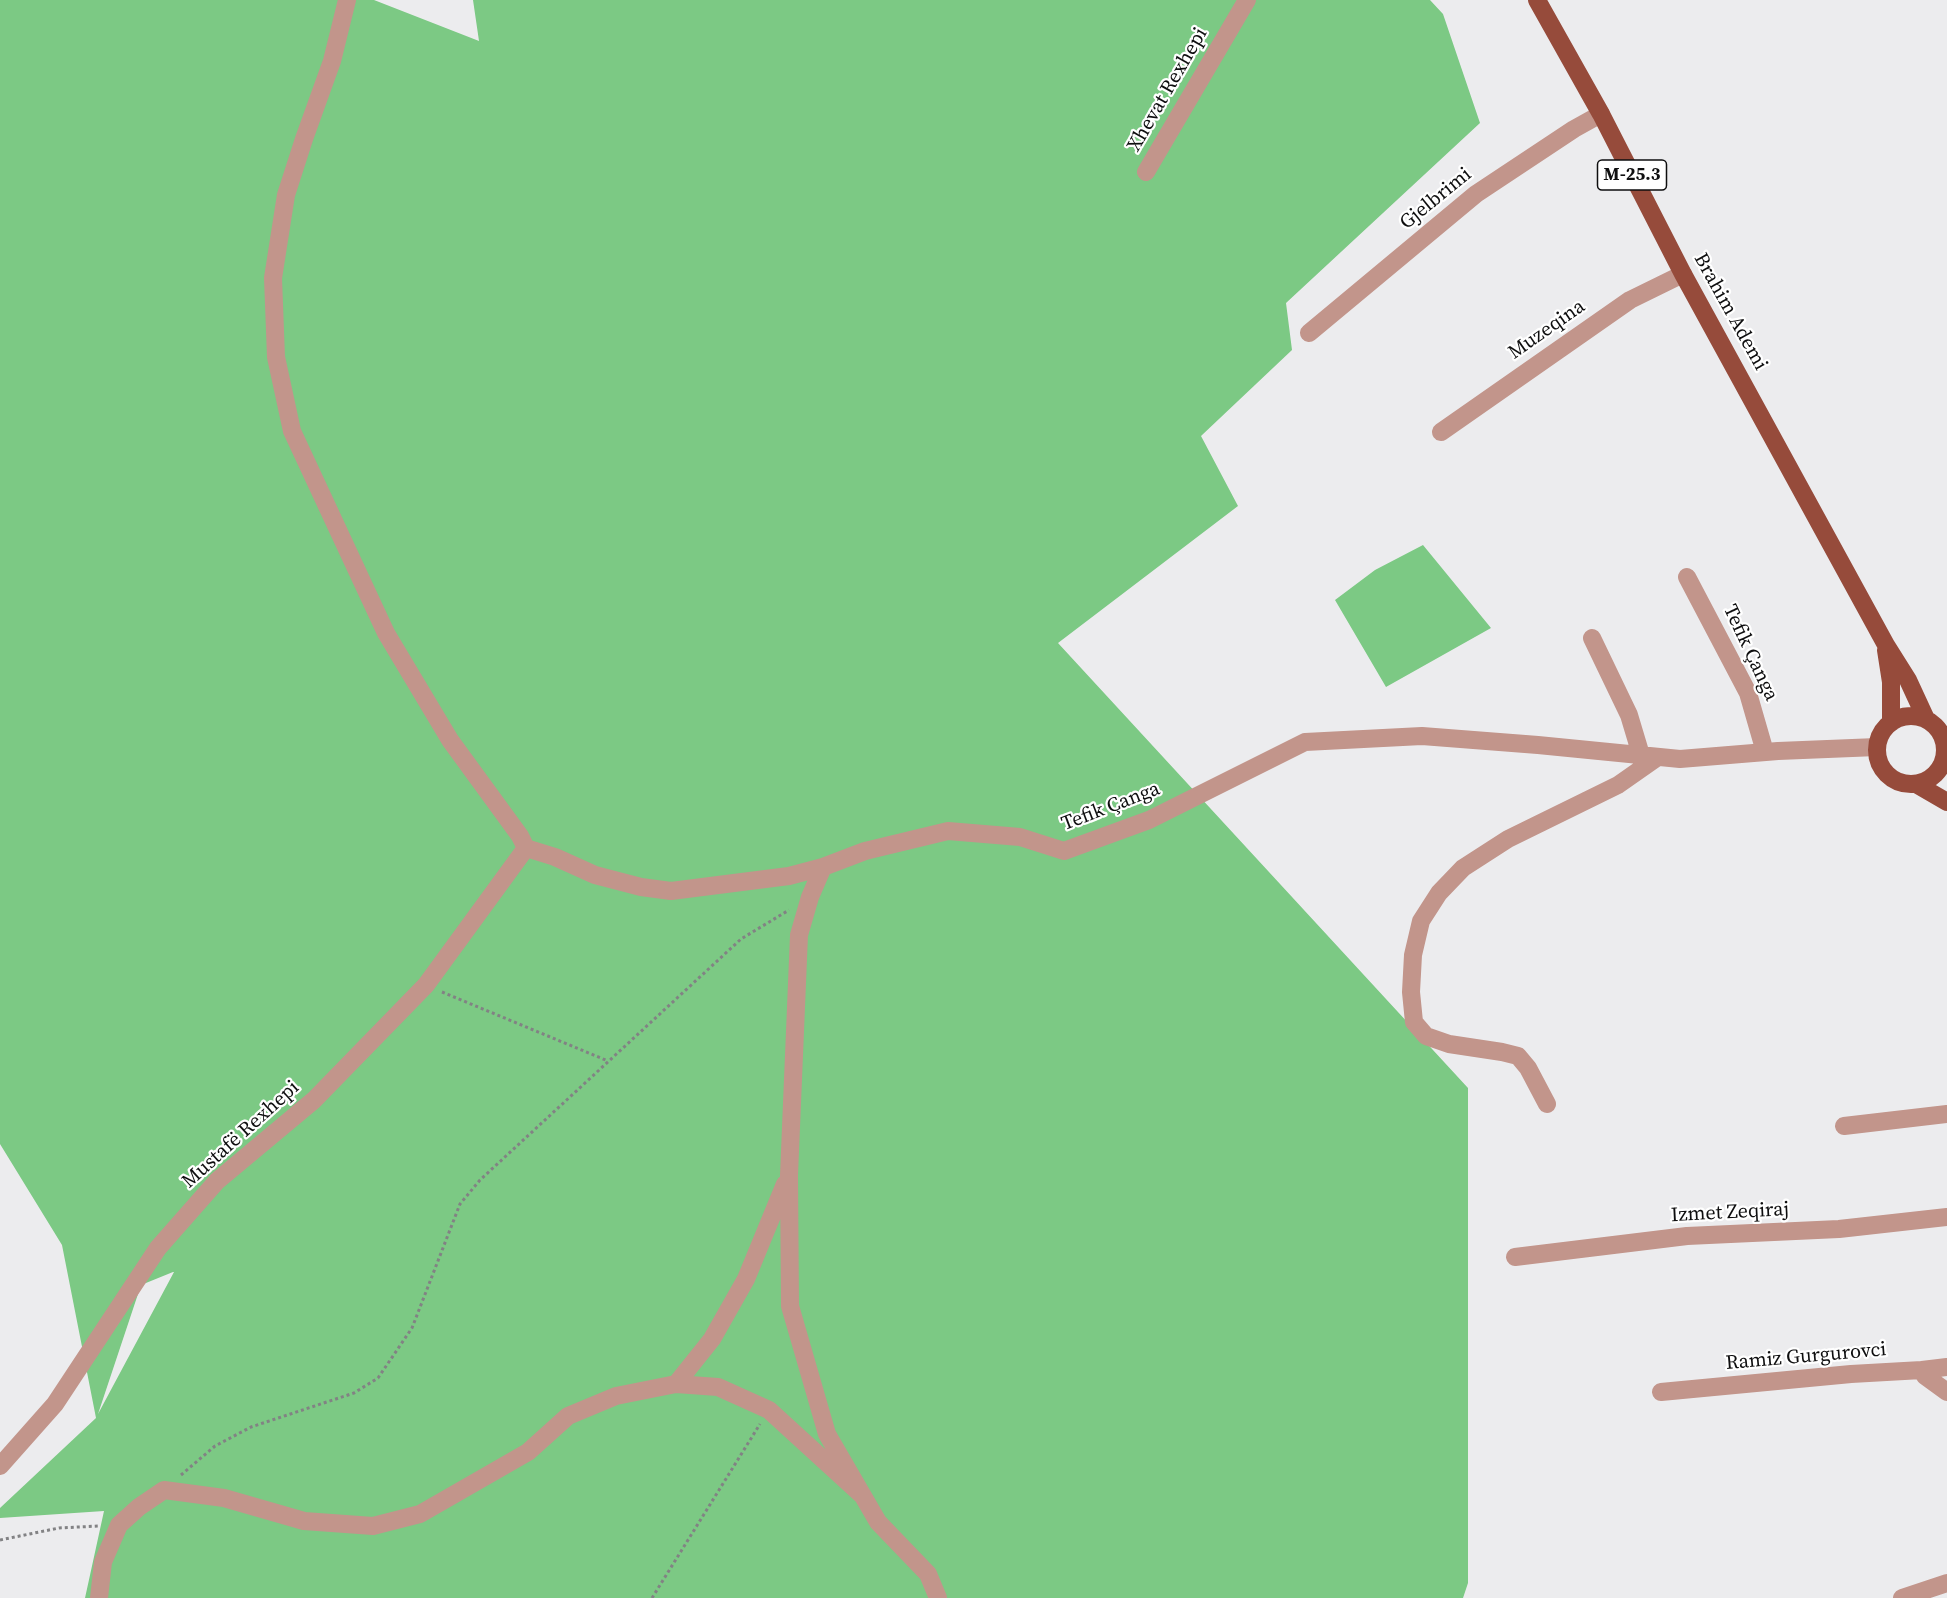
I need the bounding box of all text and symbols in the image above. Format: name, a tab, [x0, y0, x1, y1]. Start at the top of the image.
street label: Xhevat Rexhepi	[1123, 24, 1213, 156]
road number: M-25.3	[1598, 160, 1666, 190]
street label: Gjelbrimi	[1395, 163, 1477, 235]
street label: Brahim Ademi	[1688, 249, 1772, 375]
street label: Muzeqina	[1504, 295, 1590, 365]
street label: Tefik Çanga	[1717, 601, 1783, 705]
street label: Tefik Çanga	[1058, 777, 1164, 837]
street label: Mustafë Rexhepi	[177, 1076, 305, 1194]
street label: Izmet Zeqiraj	[1670, 1198, 1790, 1228]
street label: Ramiz Gurgurovci	[1725, 1338, 1887, 1376]

